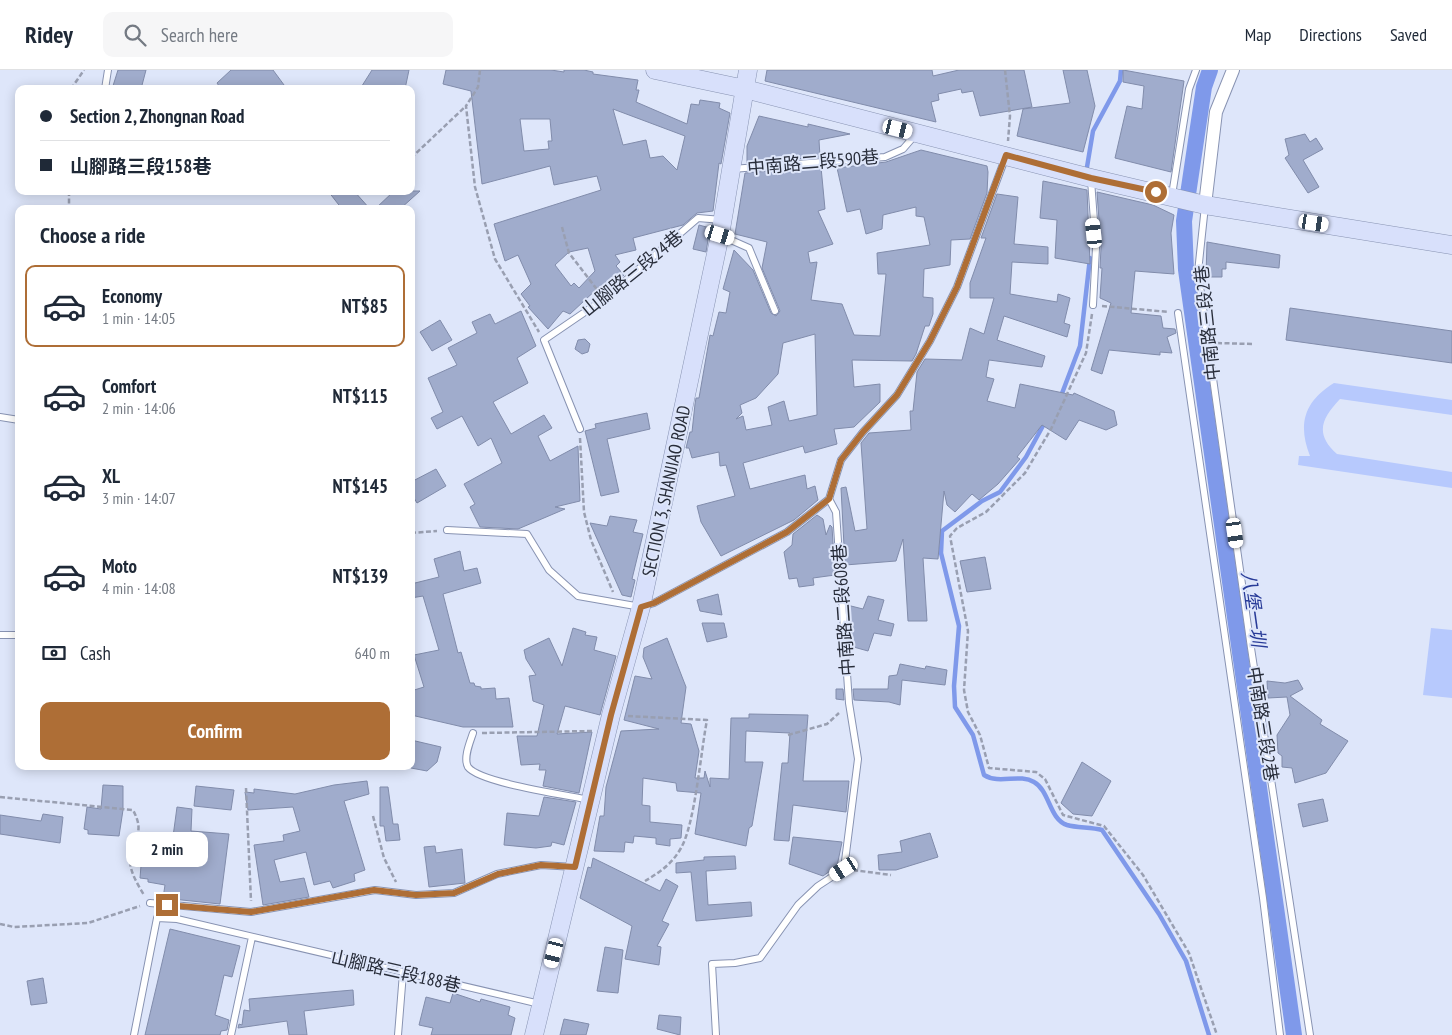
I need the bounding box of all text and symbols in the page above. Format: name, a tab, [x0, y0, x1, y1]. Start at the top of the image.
search box	[103, 12, 453, 57]
text: Ridey	[25, 19, 73, 50]
icon: search	[121, 21, 149, 49]
text: Search here	[161, 23, 238, 47]
text: Map	[1245, 23, 1271, 46]
text: Directions	[1299, 23, 1362, 46]
text: Saved	[1390, 23, 1427, 46]
text: Section 2, Zhongnan Road	[70, 104, 244, 128]
car	[881, 118, 914, 140]
street label: 中南路二段590巷	[746, 145, 880, 179]
text: 山腳路三段158巷	[70, 154, 211, 178]
route start	[1145, 181, 1167, 203]
car	[1298, 213, 1329, 233]
car	[1084, 217, 1103, 249]
text: Choose a ride	[40, 221, 145, 249]
car	[703, 223, 736, 247]
street label: 山腳路三段24巷	[577, 225, 687, 321]
street label: 中南路三段2巷	[1189, 264, 1225, 382]
icon: car	[42, 284, 87, 329]
text: Economy	[102, 284, 162, 308]
text: NT$85	[341, 294, 388, 318]
text: 1 min · 14:05	[102, 308, 176, 328]
icon: car	[42, 374, 87, 419]
text: Comfort	[102, 374, 156, 398]
text: NT$115	[332, 384, 388, 408]
text: 2 min · 14:06	[102, 398, 176, 418]
street label: SECTION 3, SHANJIAO ROAD	[637, 403, 695, 579]
icon: car	[42, 464, 87, 509]
text: XL	[102, 464, 120, 488]
text: NT$145	[332, 474, 388, 498]
text: 3 min · 14:07	[102, 488, 176, 508]
car	[1225, 517, 1244, 549]
street label: 中南路二段608巷	[827, 543, 859, 677]
icon: car	[42, 554, 87, 599]
text: Moto	[102, 554, 137, 578]
text: NT$139	[332, 564, 388, 588]
water label: 八堡一圳	[1237, 570, 1272, 651]
text: 4 min · 14:08	[102, 578, 176, 598]
icon: cash	[40, 639, 68, 667]
text: Cash	[80, 641, 111, 665]
text: 640 m	[355, 643, 390, 663]
street label: 中南路三段2巷	[1243, 665, 1283, 783]
button: Confirm	[40, 702, 390, 760]
callout: 2 min	[126, 832, 208, 868]
text: 2 min	[151, 839, 183, 859]
car	[827, 855, 860, 883]
route end	[156, 894, 178, 916]
car	[543, 937, 564, 969]
street label: 山腳路三段188巷	[329, 945, 463, 997]

